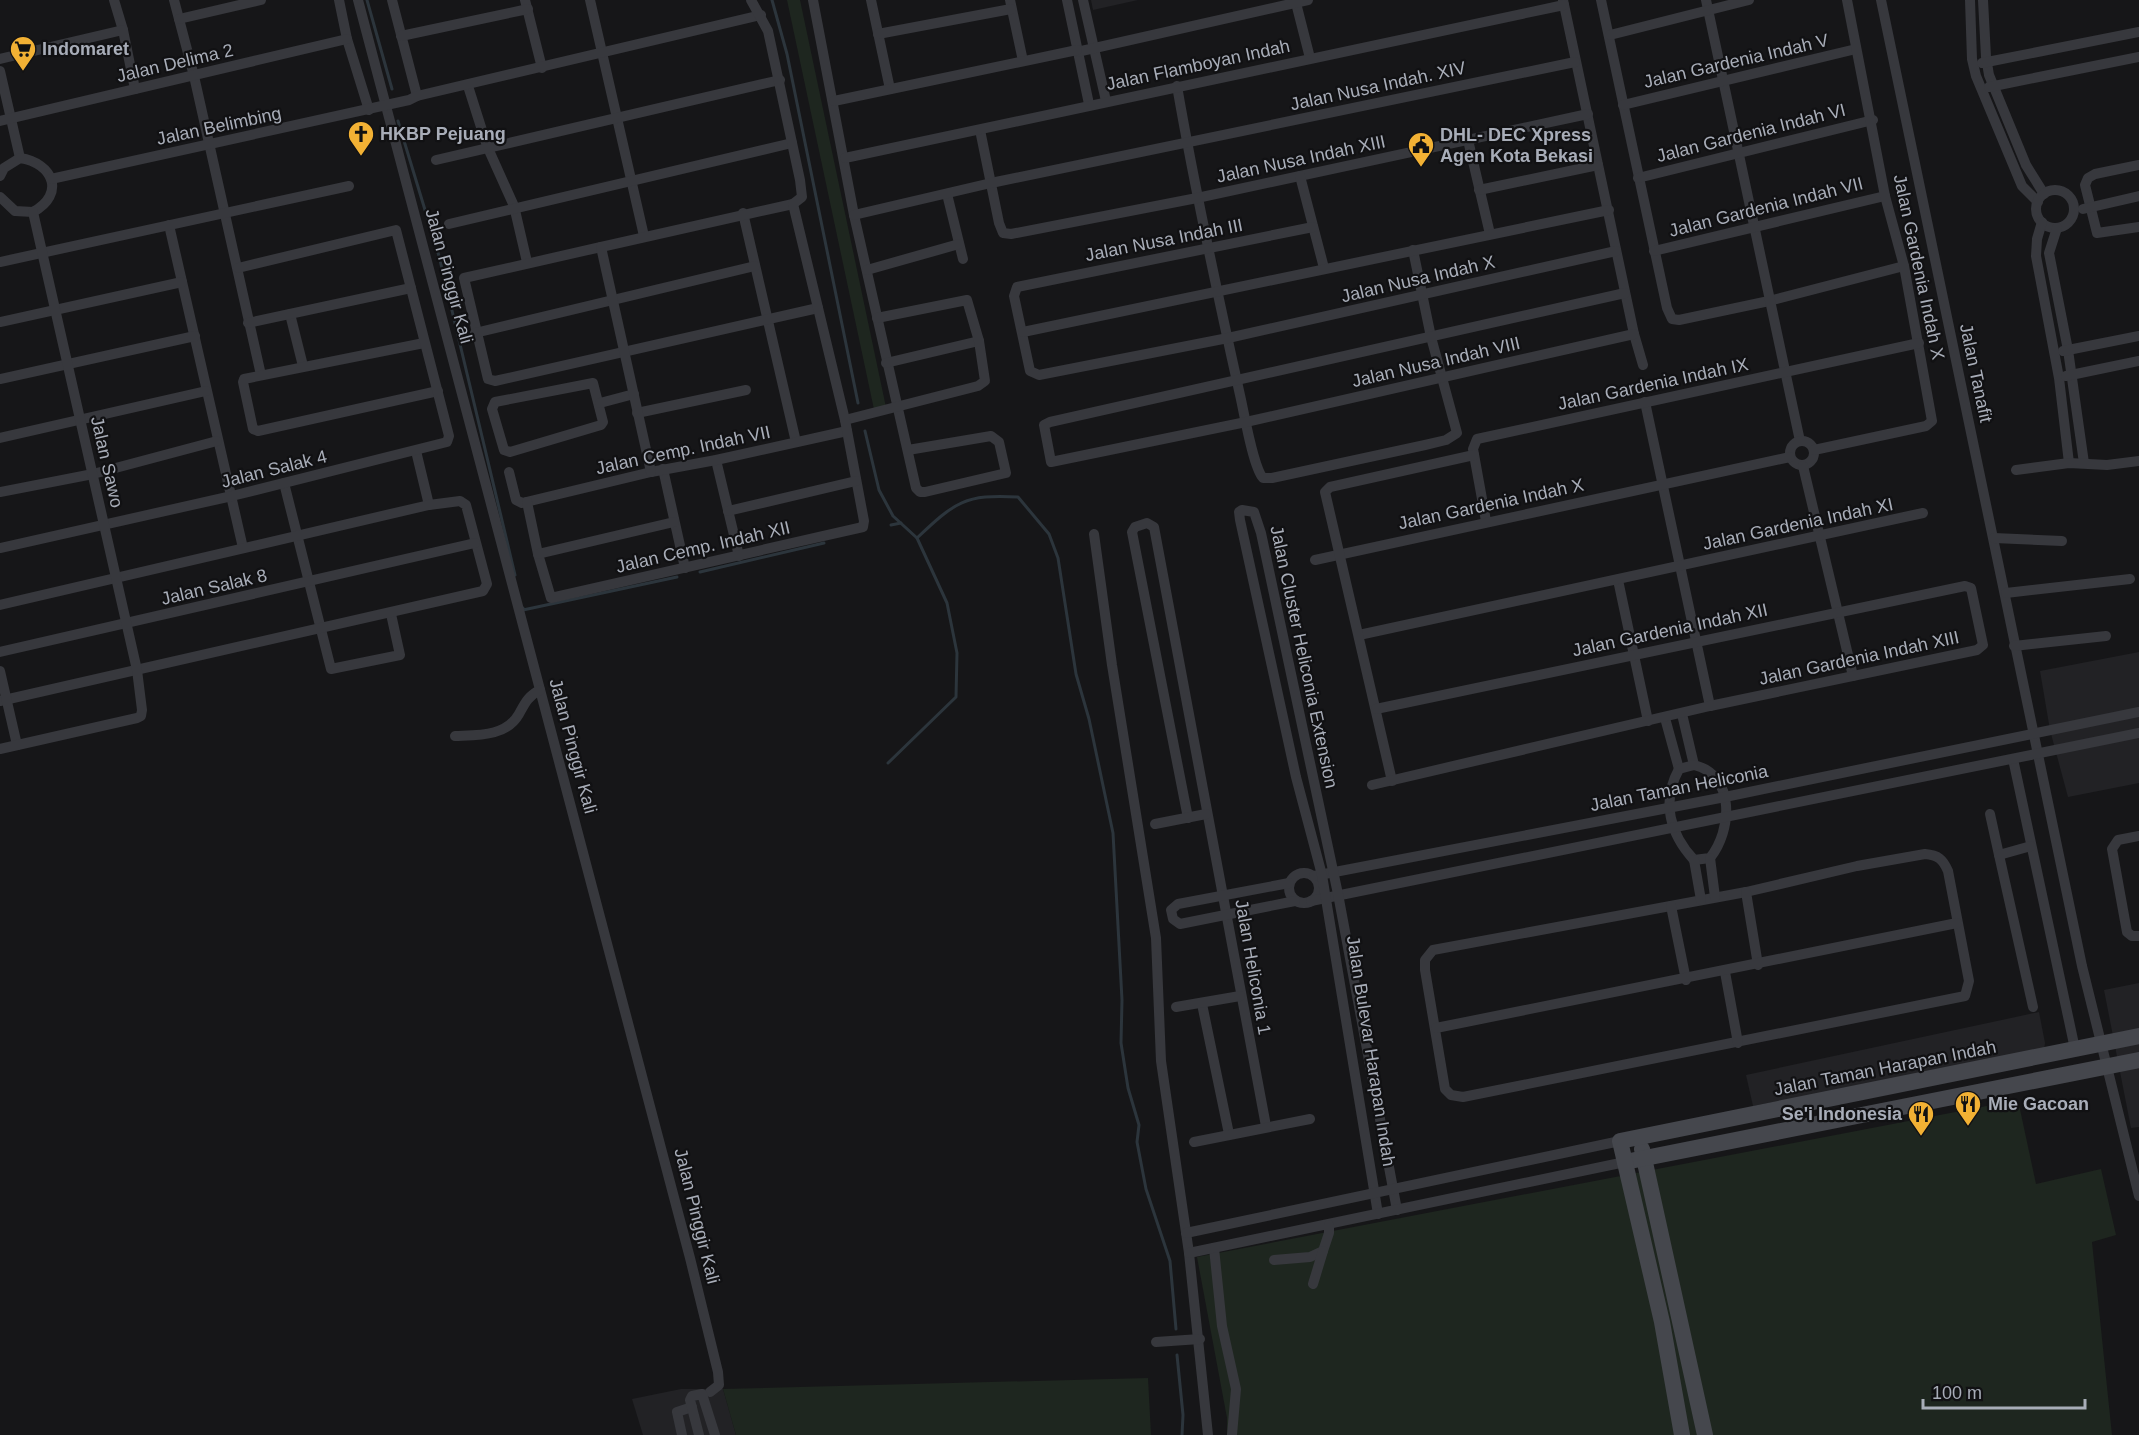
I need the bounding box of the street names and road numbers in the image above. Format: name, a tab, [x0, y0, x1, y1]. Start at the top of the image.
street label: Jalan Gardenia Indah V	[1642, 30, 1830, 92]
street label: Jalan Flamboyan Indah	[1104, 36, 1292, 94]
street label: Jalan Delima 2	[115, 40, 235, 86]
street label: Jalan Nusa Indah. XIV	[1288, 58, 1468, 114]
street label: Jalan Gardenia Indah VI	[1654, 100, 1848, 166]
street label: Jalan Belimbing	[155, 103, 283, 149]
street label: Jalan Nusa Indah XIII	[1215, 131, 1387, 187]
street label: Jalan Gardenia Indah X	[1890, 172, 1948, 362]
street label: Jalan Gardenia Indah VII	[1667, 173, 1865, 241]
street label: Jalan Pinggir Kali	[421, 206, 477, 346]
street label: Jalan Nusa Indah III	[1084, 215, 1244, 265]
street label: Jalan Nusa Indah X	[1339, 252, 1497, 306]
street label: Jalan Tanafit	[1956, 322, 1996, 424]
street label: Jalan Nusa Indah VIII	[1350, 333, 1522, 391]
street label: Jalan Gardenia Indah IX	[1556, 354, 1750, 414]
street label: Jalan Sawo	[87, 414, 127, 510]
street label: Jalan Cemp. Indah VII	[594, 422, 772, 478]
street label: Jalan Salak 4	[219, 446, 329, 492]
street label: Jalan Gardenia Indah X	[1396, 475, 1586, 533]
street label: Jalan Gardenia Indah XI	[1701, 494, 1895, 554]
street label: Jalan Cemp. Indah XII	[614, 517, 792, 577]
street label: Jalan Cluster Heliconia Extension	[1266, 524, 1342, 790]
street label: Jalan Salak 8	[159, 565, 269, 609]
street label: Jalan Gardenia Indah XII	[1571, 600, 1769, 660]
street label: Jalan Gardenia Indah XIII	[1757, 627, 1961, 689]
street label: Jalan Pinggir Kali	[545, 676, 601, 816]
street label: Jalan Taman Heliconia	[1588, 761, 1771, 815]
street label: Jalan Heliconia 1	[1231, 898, 1275, 1036]
street label: Jalan Bulevar Harapan Indah	[1343, 934, 1399, 1168]
street label: Jalan Taman Harapan Indah	[1772, 1037, 1998, 1099]
street label: Jalan Pinggir Kali	[670, 1146, 724, 1286]

